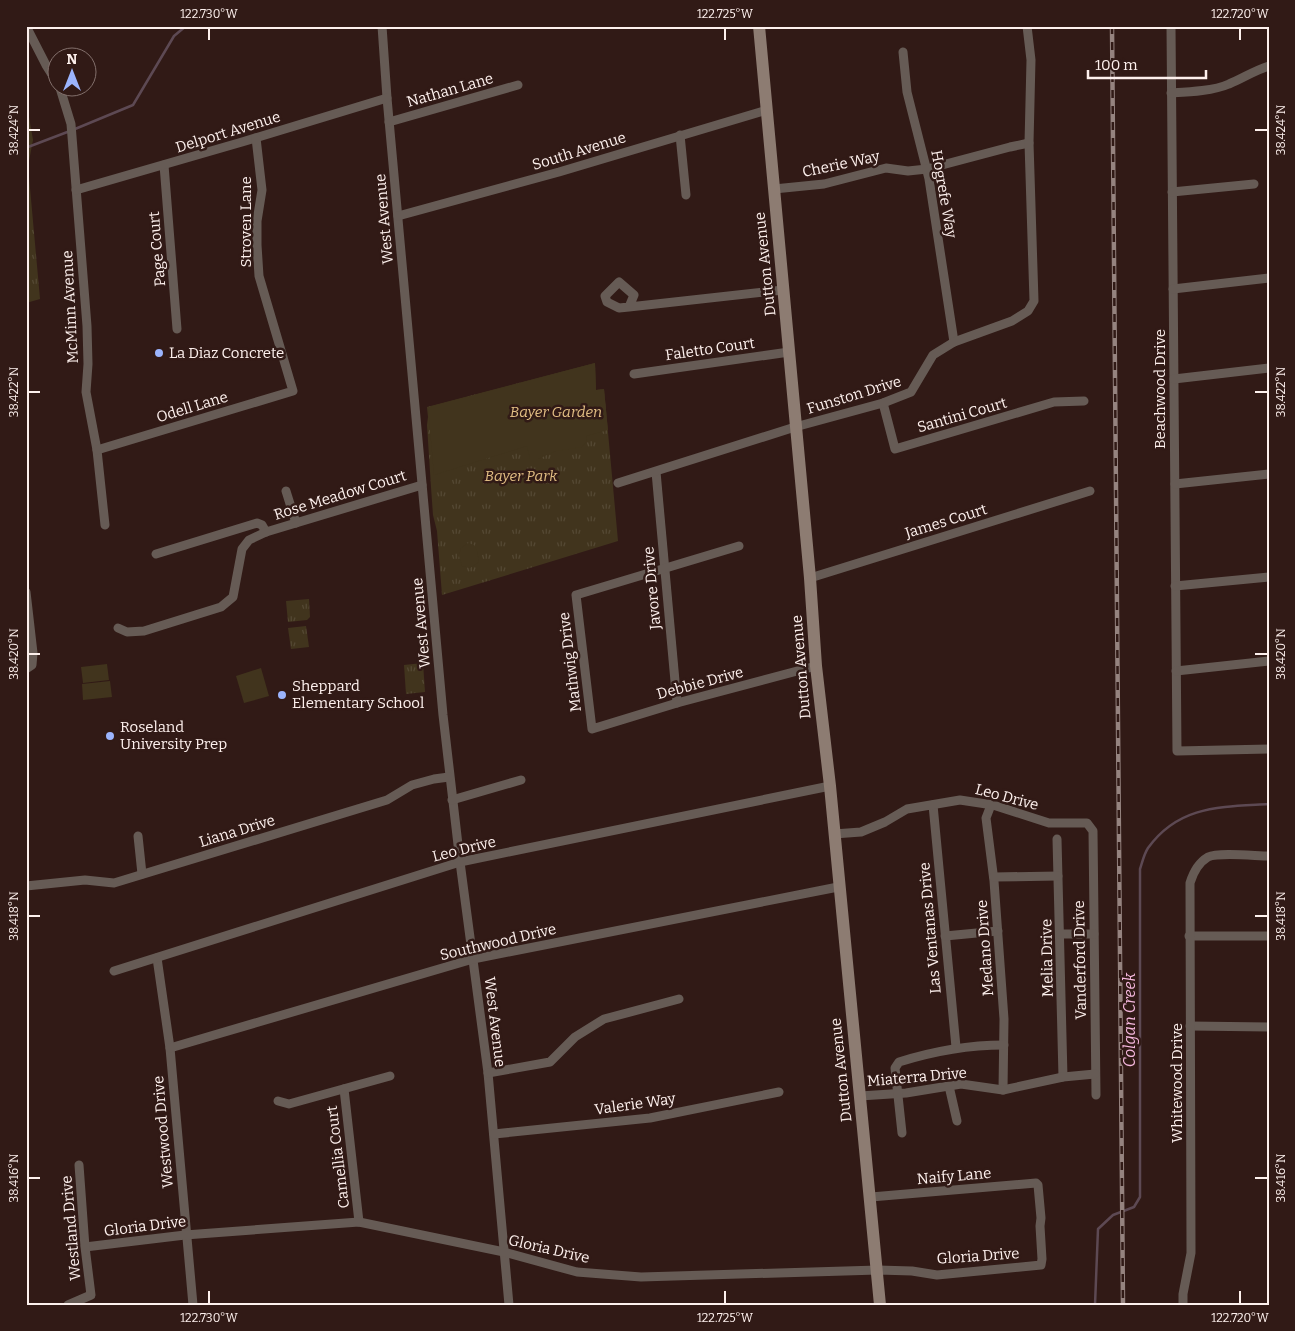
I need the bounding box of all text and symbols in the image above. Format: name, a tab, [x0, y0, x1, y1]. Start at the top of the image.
text: 122.730°W	[180, 7, 238, 21]
text: 122.725°W	[697, 7, 754, 21]
text: 122.720°W	[1211, 7, 1269, 21]
north arrow	[48, 48, 98, 98]
scale bar	[1088, 48, 1205, 80]
text: N	[67, 51, 78, 68]
text: 100 m	[1095, 56, 1138, 74]
street label: Nathan Lane	[405, 69, 495, 111]
text: 38.424°N	[7, 104, 21, 155]
text: 38.424°N	[1274, 104, 1288, 155]
street label: Delport Avenue	[173, 108, 283, 156]
street label: South Avenue	[530, 128, 628, 174]
street label: Cherie Way	[801, 147, 881, 181]
street label: Hogrefe Way	[927, 149, 961, 239]
street label: West Avenue	[371, 173, 397, 265]
street label: Stroven Lane	[237, 176, 255, 268]
street label: Page Court	[145, 210, 169, 287]
street label: Dutton Avenue	[751, 211, 779, 317]
street label: McMinn Avenue	[58, 250, 82, 364]
street label: Beachwood Drive	[1151, 329, 1169, 449]
street label: Faletto Court	[664, 334, 756, 364]
place label: La Diaz Concrete	[169, 344, 284, 362]
marker: La Diaz Concrete	[153, 347, 165, 359]
text: 38.422°N	[7, 366, 21, 417]
text: 38.422°N	[1274, 366, 1288, 417]
street label: Funston Drive	[805, 372, 903, 418]
street label: Odell Lane	[154, 388, 230, 426]
street label: Santini Court	[915, 393, 1009, 436]
park label: Bayer Garden	[510, 403, 602, 421]
street label: Rose Meadow Court	[272, 466, 409, 524]
park label: Bayer Park	[485, 467, 558, 485]
street label: James Court	[902, 500, 990, 542]
street label: Javore Drive	[639, 546, 665, 631]
street label: West Avenue	[408, 577, 434, 669]
street label: Mathwig Drive	[555, 611, 585, 713]
street label: Dutton Avenue	[787, 614, 815, 720]
text: 38.420°N	[7, 628, 21, 680]
text: 38.420°N	[1274, 628, 1288, 680]
street label: Debbie Drive	[655, 663, 745, 703]
place label: Sheppard Elementary School	[292, 677, 424, 712]
marker: Sheppard Elementary School	[276, 689, 288, 701]
place label: Roseland University Prep	[120, 718, 227, 753]
marker: Roseland University Prep	[104, 730, 116, 742]
street label: Leo Drive	[973, 780, 1041, 814]
street label: Liana Drive	[197, 811, 277, 851]
street label: Leo Drive	[430, 832, 498, 866]
street label: Las Ventanas Drive	[915, 862, 945, 994]
text: 38.418°N	[7, 891, 21, 941]
text: 38.418°N	[1274, 891, 1288, 941]
street label: Medano Drive	[973, 899, 997, 997]
street label: Vanderford Drive	[1070, 900, 1090, 1020]
street label: Melia Drive	[1037, 919, 1057, 997]
street label: Southwood Drive	[438, 920, 558, 964]
water label: Colgan Creek	[1120, 973, 1139, 1067]
street label: West Avenue	[481, 976, 509, 1068]
street label: Dutton Avenue	[827, 1017, 855, 1123]
street label: Whitewood Drive	[1168, 1023, 1186, 1143]
street label: Miaterra Drive	[866, 1064, 968, 1090]
street label: Westwood Drive	[149, 1075, 177, 1189]
street label: Valerie Way	[593, 1089, 677, 1119]
street label: Camellia Court	[323, 1104, 353, 1209]
text: 38.416°N	[7, 1153, 21, 1203]
text: 38.416°N	[1274, 1153, 1288, 1203]
street label: Naify Lane	[916, 1164, 992, 1188]
street label: Westland Drive	[57, 1175, 85, 1281]
street label: Gloria Drive	[103, 1212, 187, 1240]
street label: Gloria Drive	[507, 1231, 591, 1267]
street label: Gloria Drive	[936, 1244, 1020, 1268]
text: 122.730°W	[180, 1311, 238, 1325]
text: 122.725°W	[697, 1311, 754, 1325]
text: 122.720°W	[1211, 1311, 1269, 1325]

